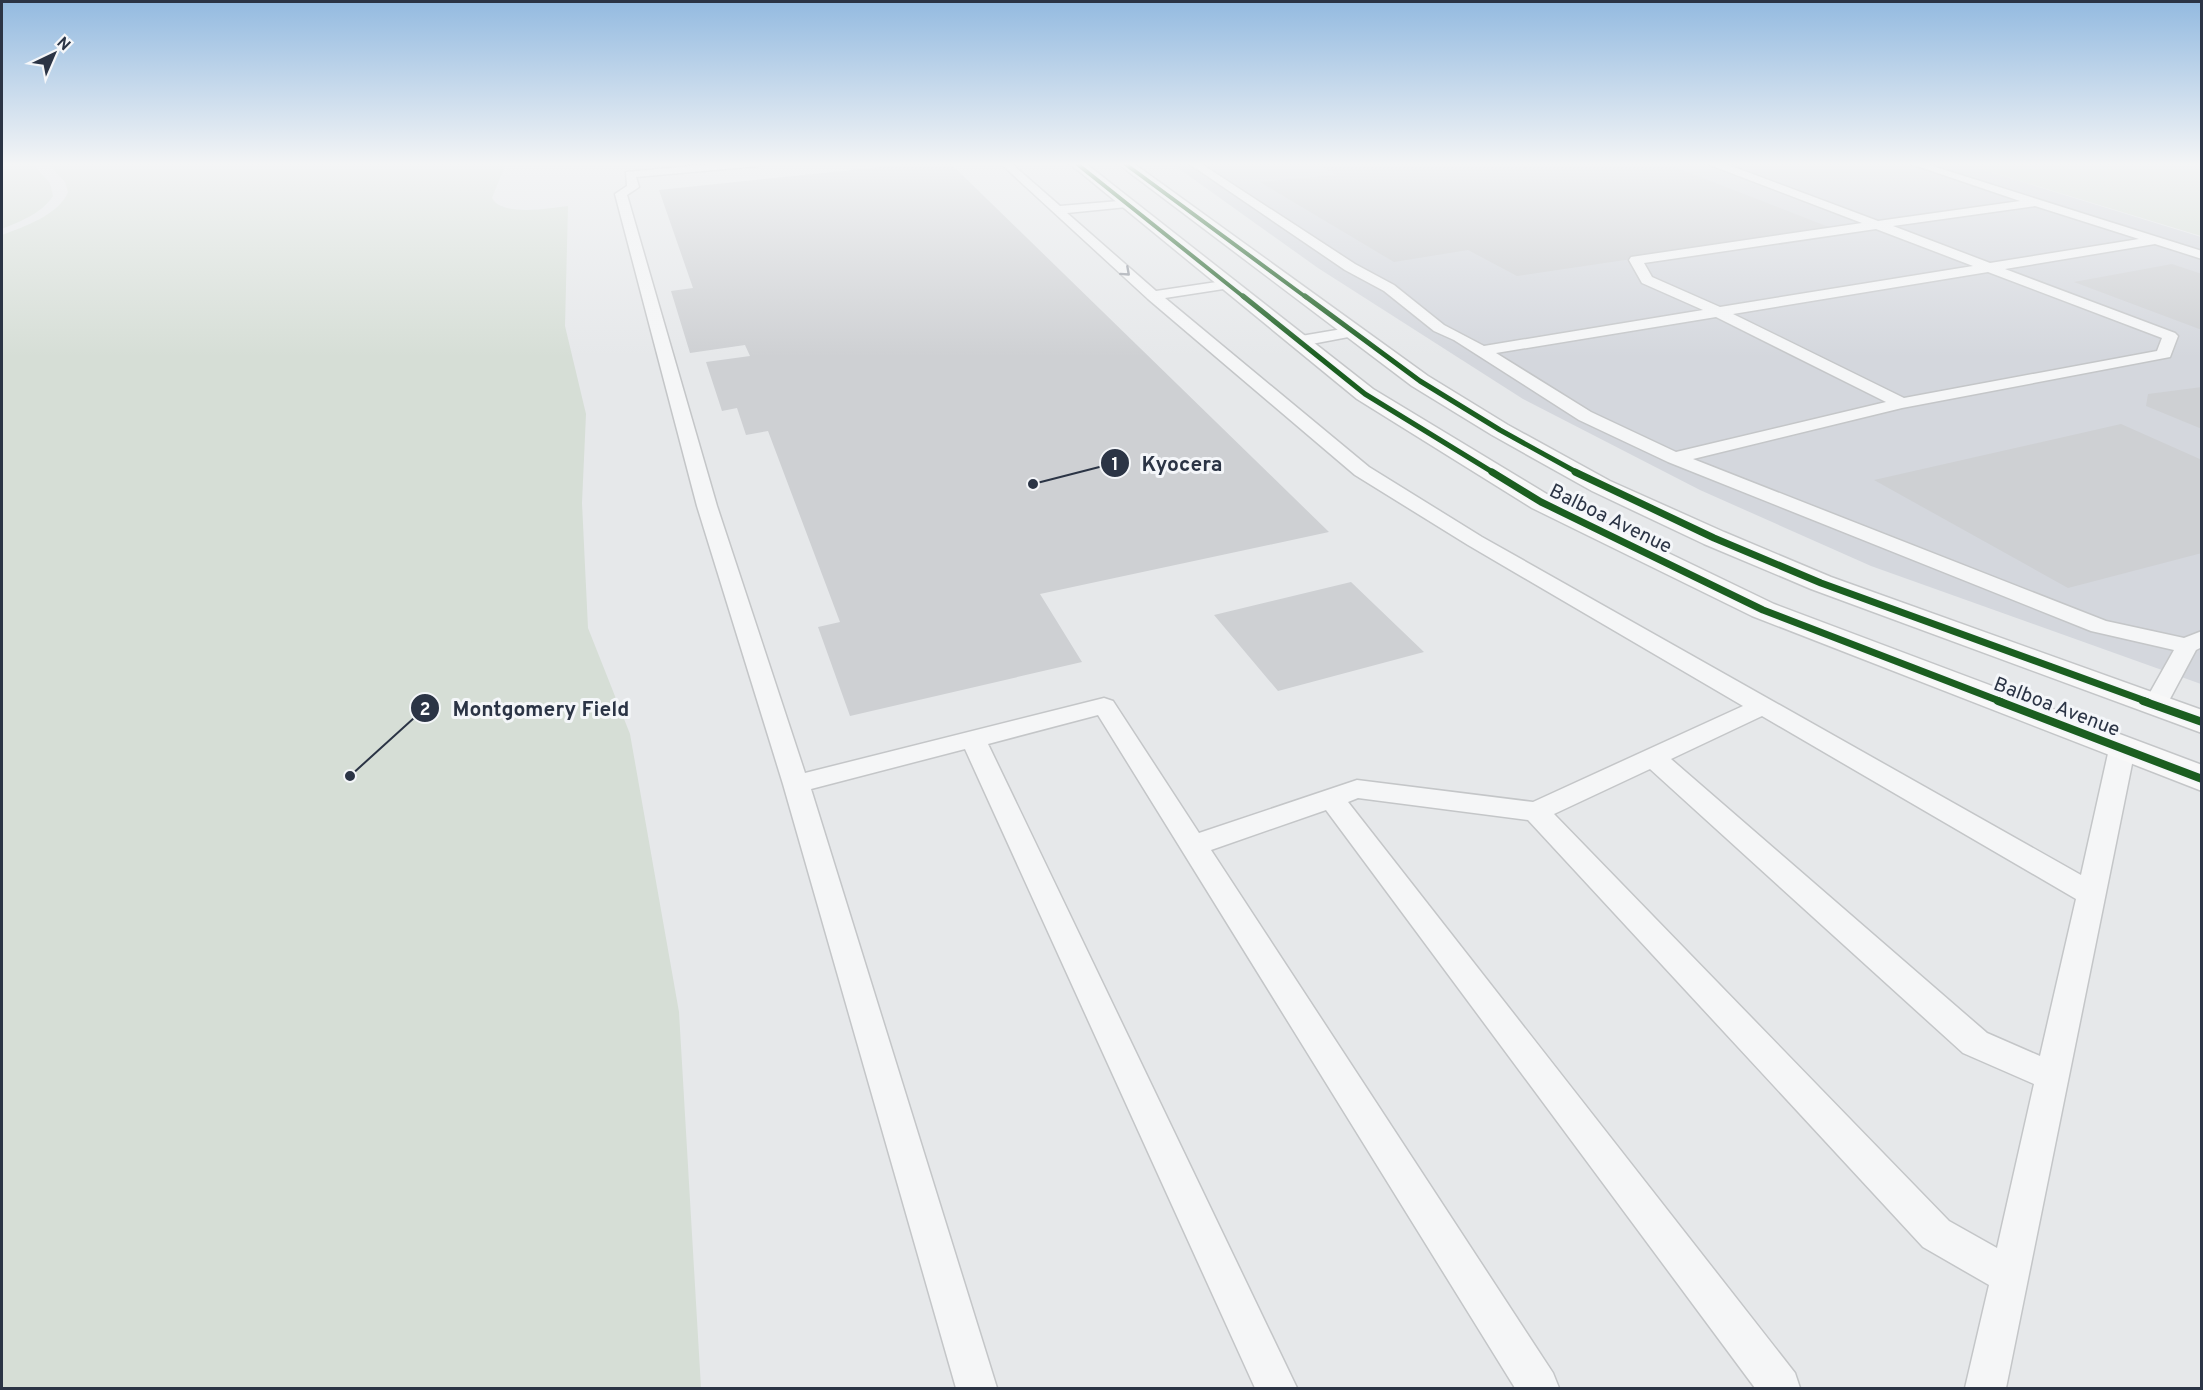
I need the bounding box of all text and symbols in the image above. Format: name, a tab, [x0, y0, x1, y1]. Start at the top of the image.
north arrow	[24, 24, 84, 84]
text: N	[52, 33, 74, 56]
one-way arrow	[1120, 265, 1130, 276]
callout: Kyocera	[1100, 444, 1234, 483]
text: Kyocera	[1142, 452, 1222, 479]
text: 1	[1111, 454, 1119, 477]
street label: Balboa Avenue	[1545, 479, 1676, 561]
street label: Balboa Avenue	[1989, 672, 2123, 744]
callout: Montgomery Field	[410, 689, 641, 728]
text: Montgomery Field	[453, 697, 629, 724]
text: 2	[419, 699, 431, 722]

